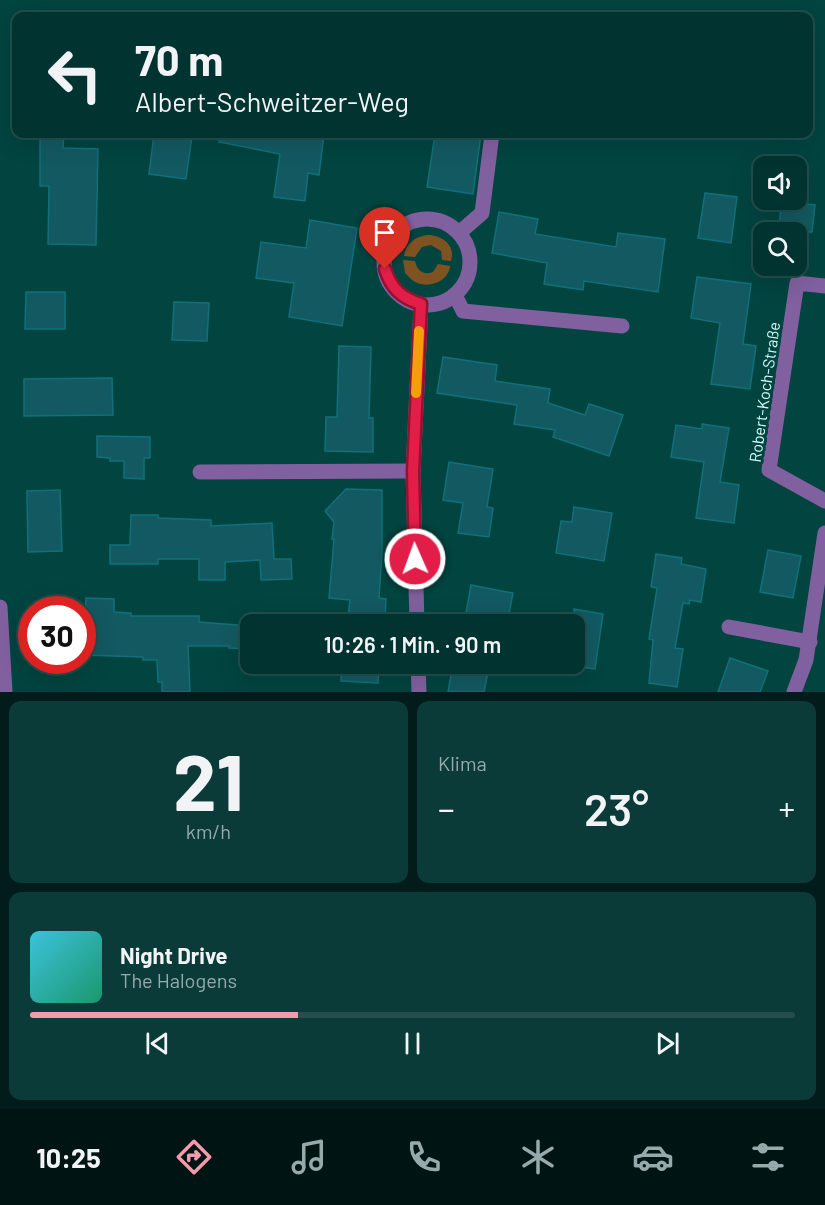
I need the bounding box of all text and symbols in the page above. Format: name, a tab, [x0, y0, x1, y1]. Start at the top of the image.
text: 70 m	[135, 34, 223, 84]
icon: left	[36, 36, 114, 114]
text: Albert-Schweitzer-Weg	[135, 85, 409, 117]
map controls	[753, 156, 807, 276]
button: sound	[753, 156, 807, 210]
pin	[359, 207, 410, 269]
icon: arrive	[368, 216, 401, 249]
button: search	[753, 222, 807, 276]
street label: Robert-Koch-Straße	[745, 321, 783, 463]
position arrow	[383, 527, 447, 591]
speed limit sign: 30	[18, 596, 96, 674]
text: 10:26 · 1 Min. · 90 m	[324, 631, 501, 657]
text: 21	[173, 733, 244, 827]
text: Klima	[438, 751, 487, 775]
text: 23°	[584, 781, 649, 835]
text: −	[438, 788, 455, 828]
text: +	[779, 788, 795, 828]
text: km/h	[186, 819, 231, 843]
text: Night Drive	[120, 942, 228, 968]
text: The Halogens	[120, 968, 237, 992]
icon: previous	[141, 1027, 174, 1060]
icon: pause	[396, 1027, 429, 1060]
icon: next	[651, 1027, 684, 1060]
icon: directions	[173, 1136, 215, 1178]
icon: music	[288, 1136, 330, 1178]
icon: phone	[403, 1136, 445, 1178]
icon: climate	[517, 1136, 559, 1178]
icon: car	[632, 1136, 674, 1178]
icon: filters	[747, 1136, 789, 1178]
text: 10:25	[36, 1141, 101, 1173]

